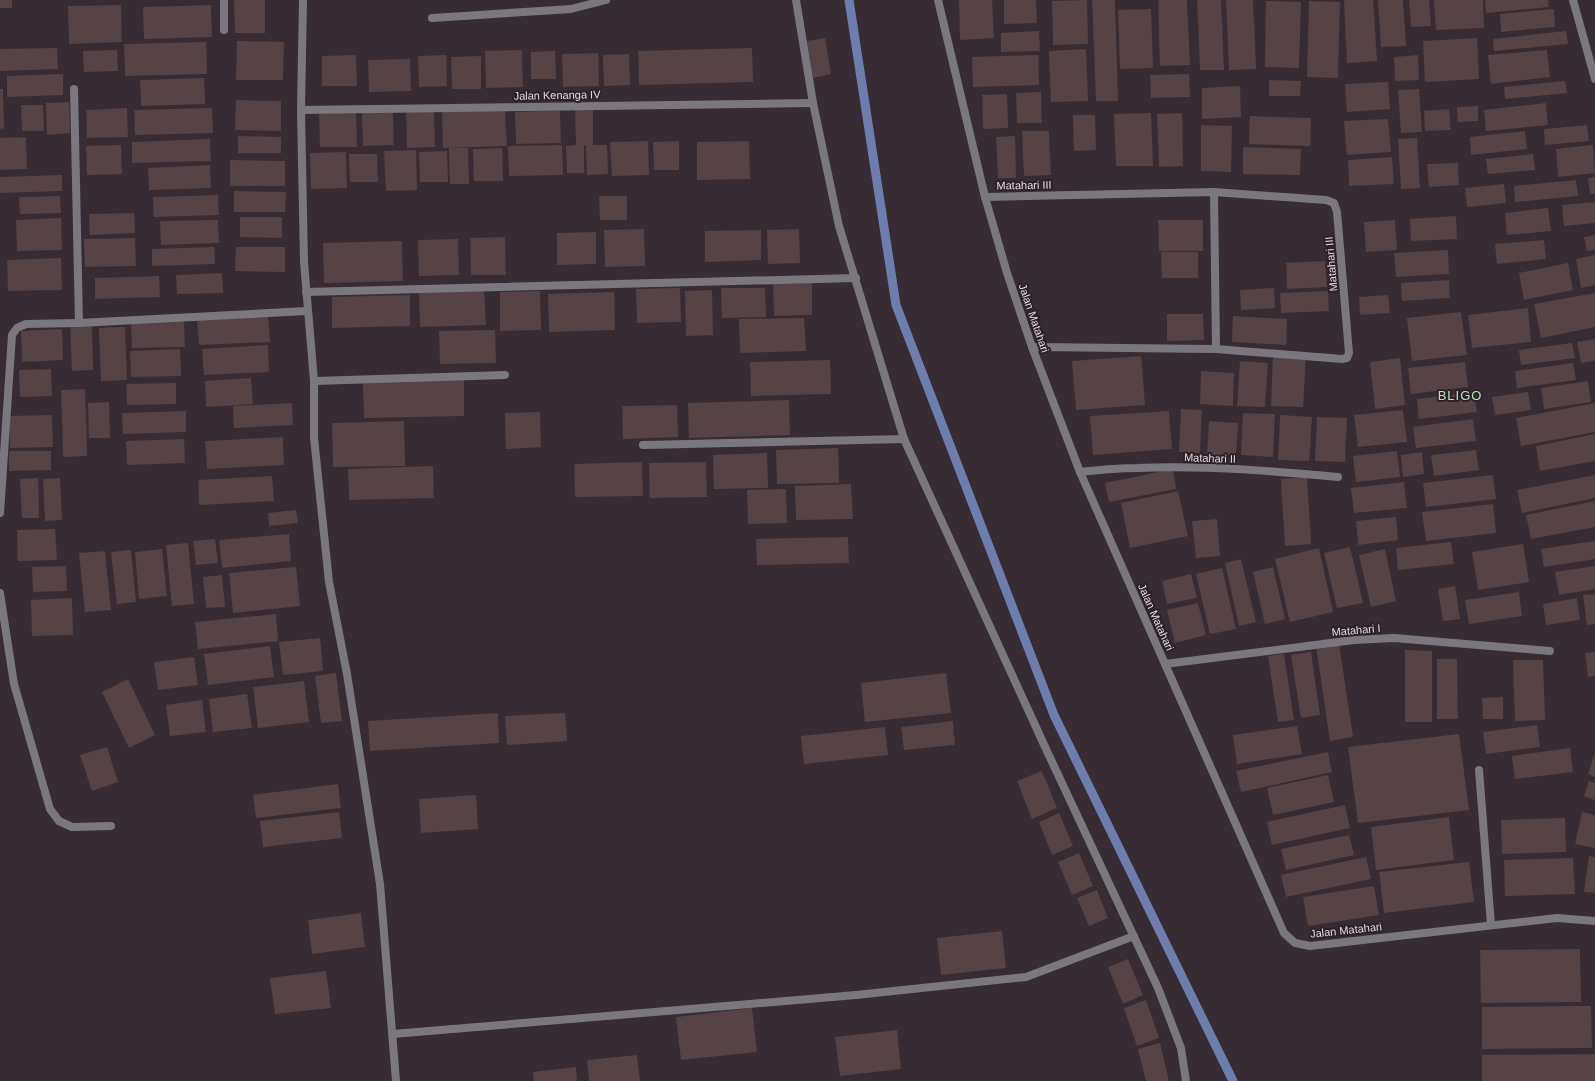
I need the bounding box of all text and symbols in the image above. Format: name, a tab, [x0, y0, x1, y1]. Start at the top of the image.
street label: Jalan Kenanga IV	[513, 88, 601, 102]
street label: Matahari III	[996, 179, 1052, 191]
street label: Matahari III	[1323, 236, 1339, 292]
street label: Jalan Matahari	[1017, 282, 1051, 354]
district label: BLIGO	[1438, 388, 1482, 403]
street label: Matahari II	[1184, 451, 1236, 465]
street label: Jalan Matahari	[1136, 582, 1176, 652]
street label: Matahari I	[1331, 622, 1381, 638]
street label: Jalan Matahari	[1309, 920, 1383, 940]

